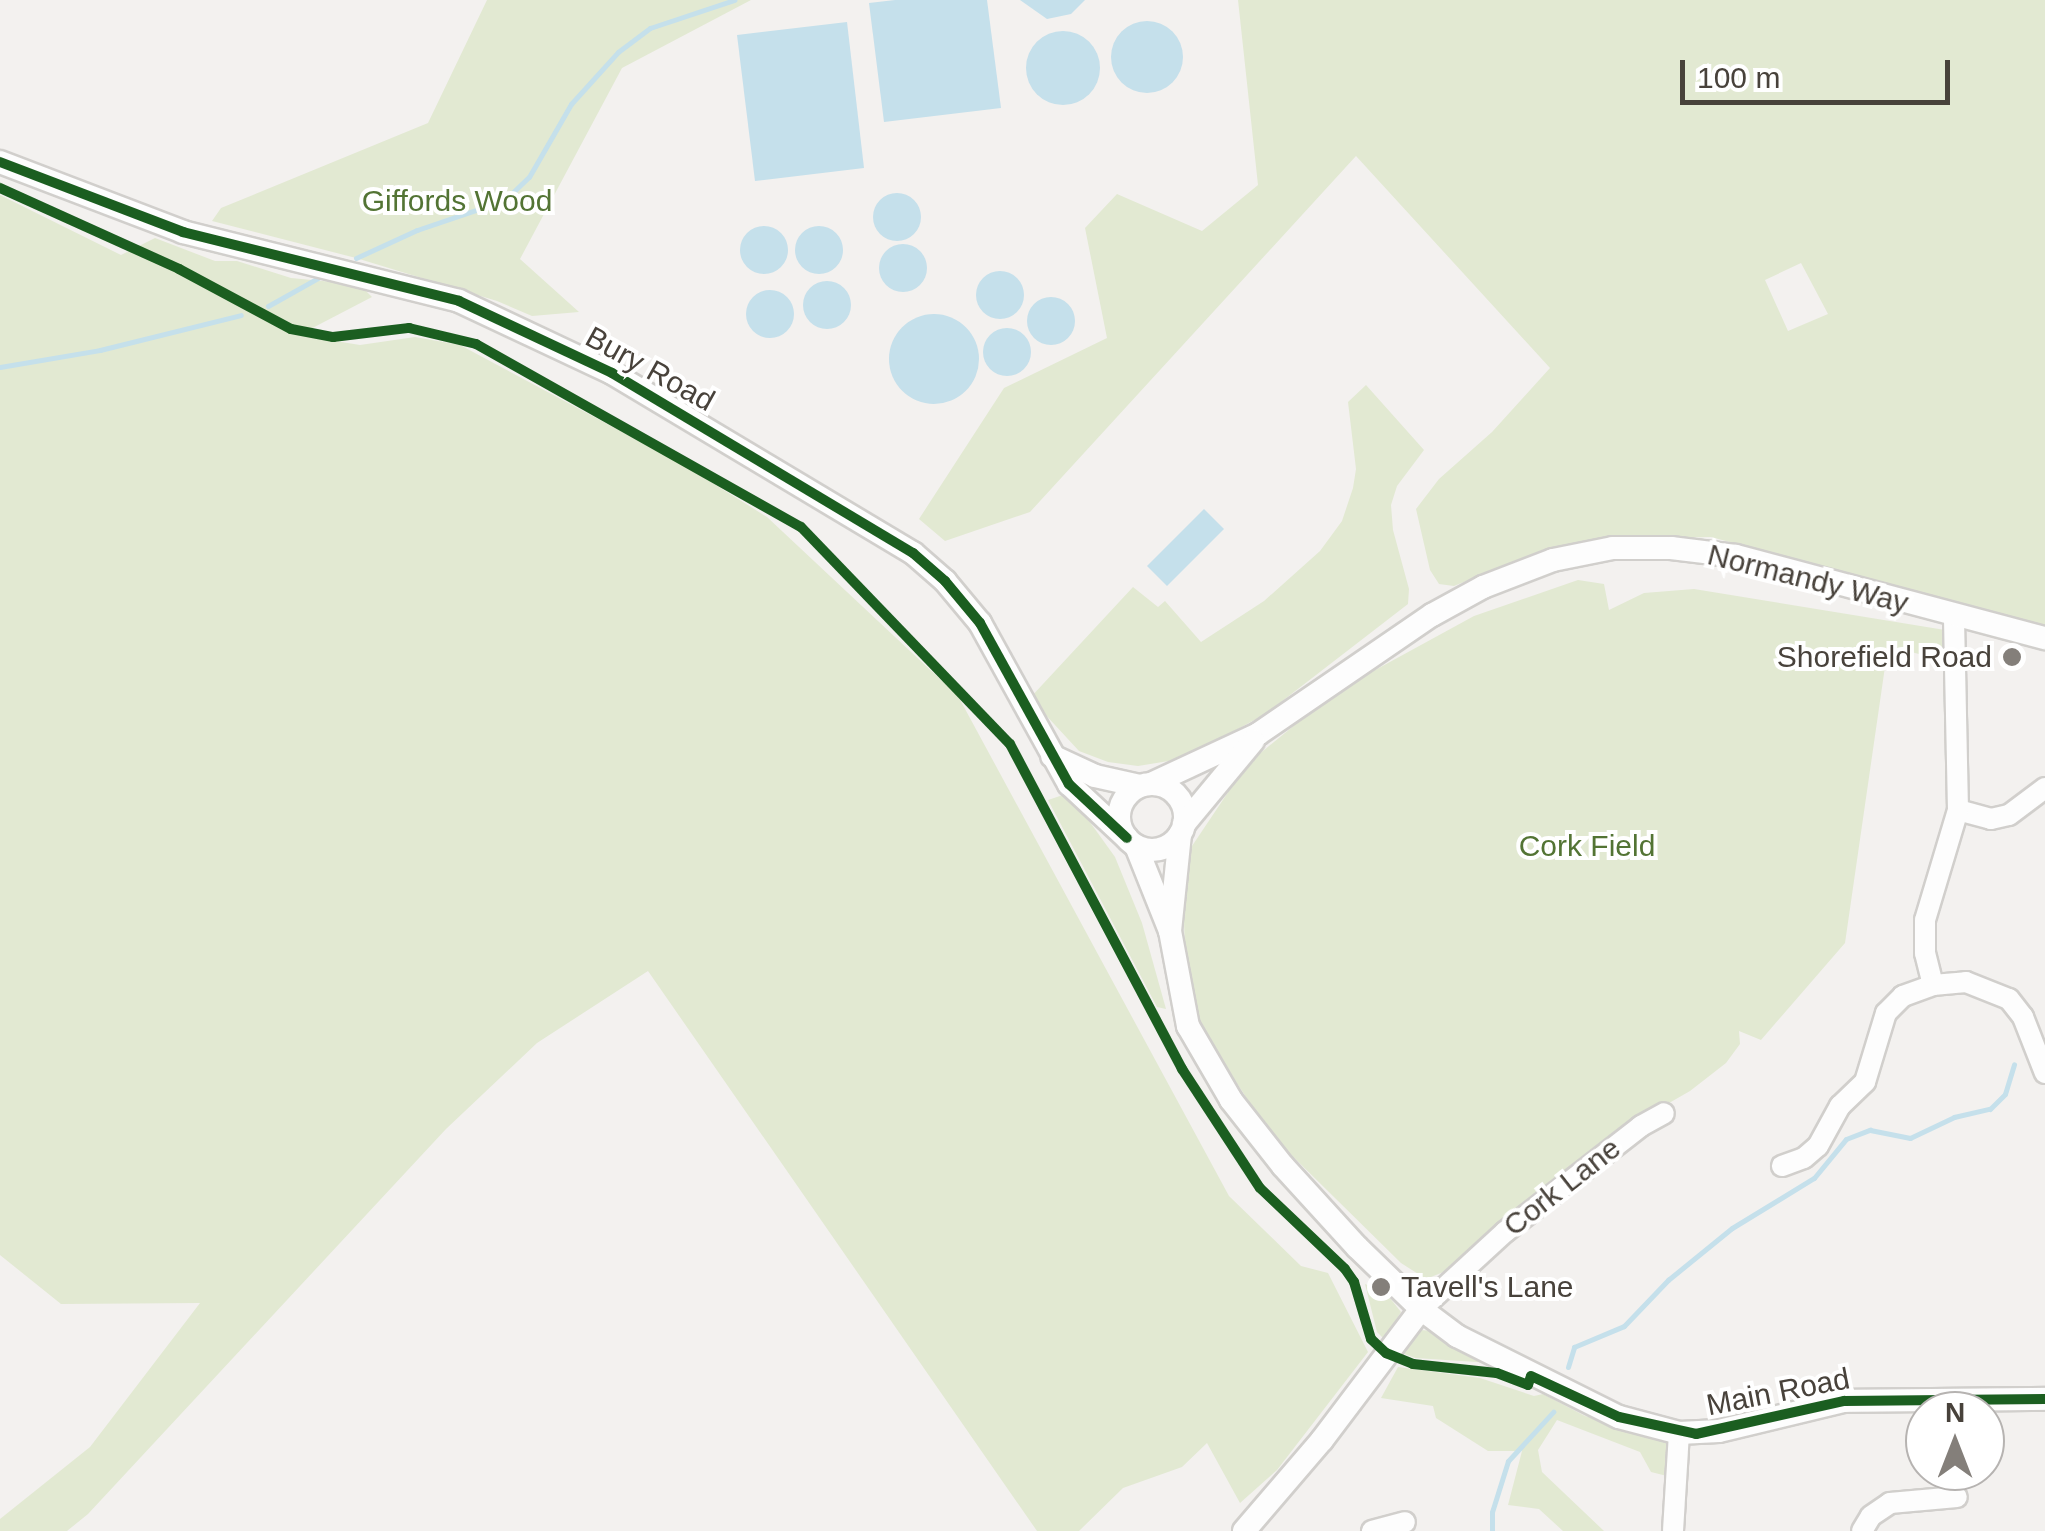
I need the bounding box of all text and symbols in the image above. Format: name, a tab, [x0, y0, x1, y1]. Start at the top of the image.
scale bar	[1685, 40, 1955, 102]
text: 100 m	[1697, 61, 1780, 94]
park label: Giffords Wood	[362, 183, 552, 219]
street label: Bury Road	[579, 319, 721, 419]
street label: Normandy Way	[1704, 537, 1912, 621]
place label: Shorefield Road	[1777, 639, 1992, 675]
marker: Shorefield Road	[2001, 646, 2023, 668]
park label: Cork Field	[1519, 828, 1655, 864]
street label: Cork Lane	[1496, 1130, 1628, 1244]
place label: Tavell's Lane	[1401, 1269, 1574, 1305]
marker: Tavell's Lane	[1370, 1276, 1392, 1298]
street label: Main Road	[1703, 1360, 1853, 1424]
north arrow	[1905, 1391, 2005, 1491]
text: N	[1945, 1397, 1965, 1428]

